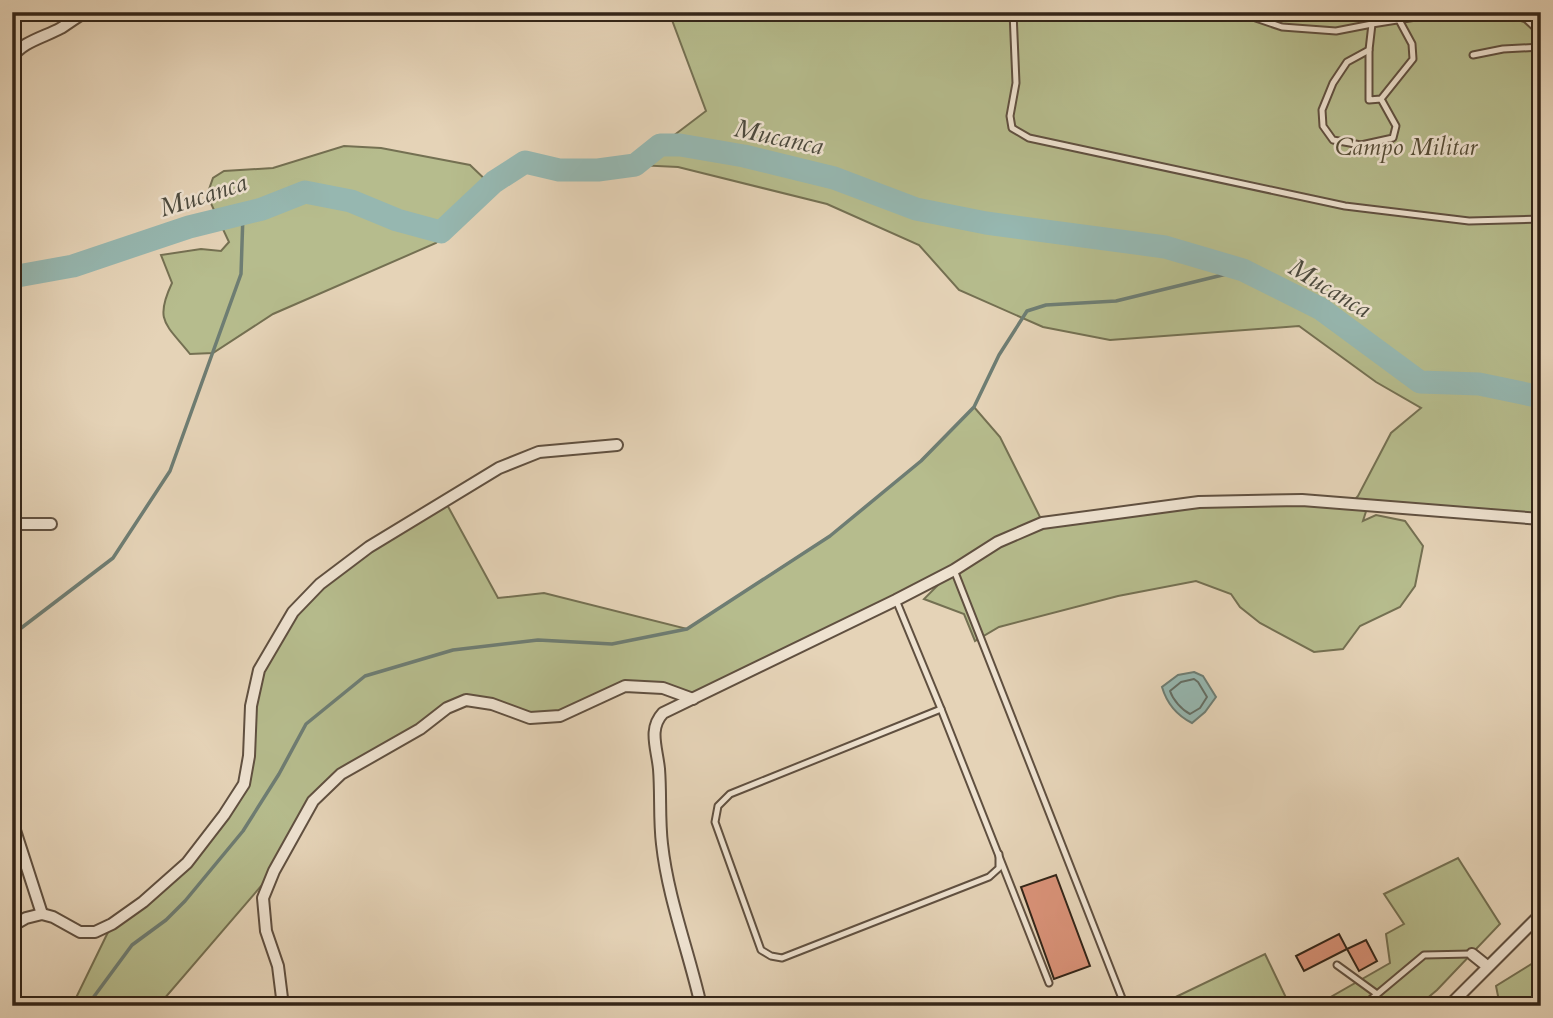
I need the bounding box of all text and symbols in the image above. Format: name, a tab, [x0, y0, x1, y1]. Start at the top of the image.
water label: Mucanca	[731, 110, 827, 164]
park label: Campo Militar	[1335, 131, 1478, 164]
water label: Mucanca	[155, 164, 252, 226]
water label: Mucanca	[1282, 250, 1378, 326]

